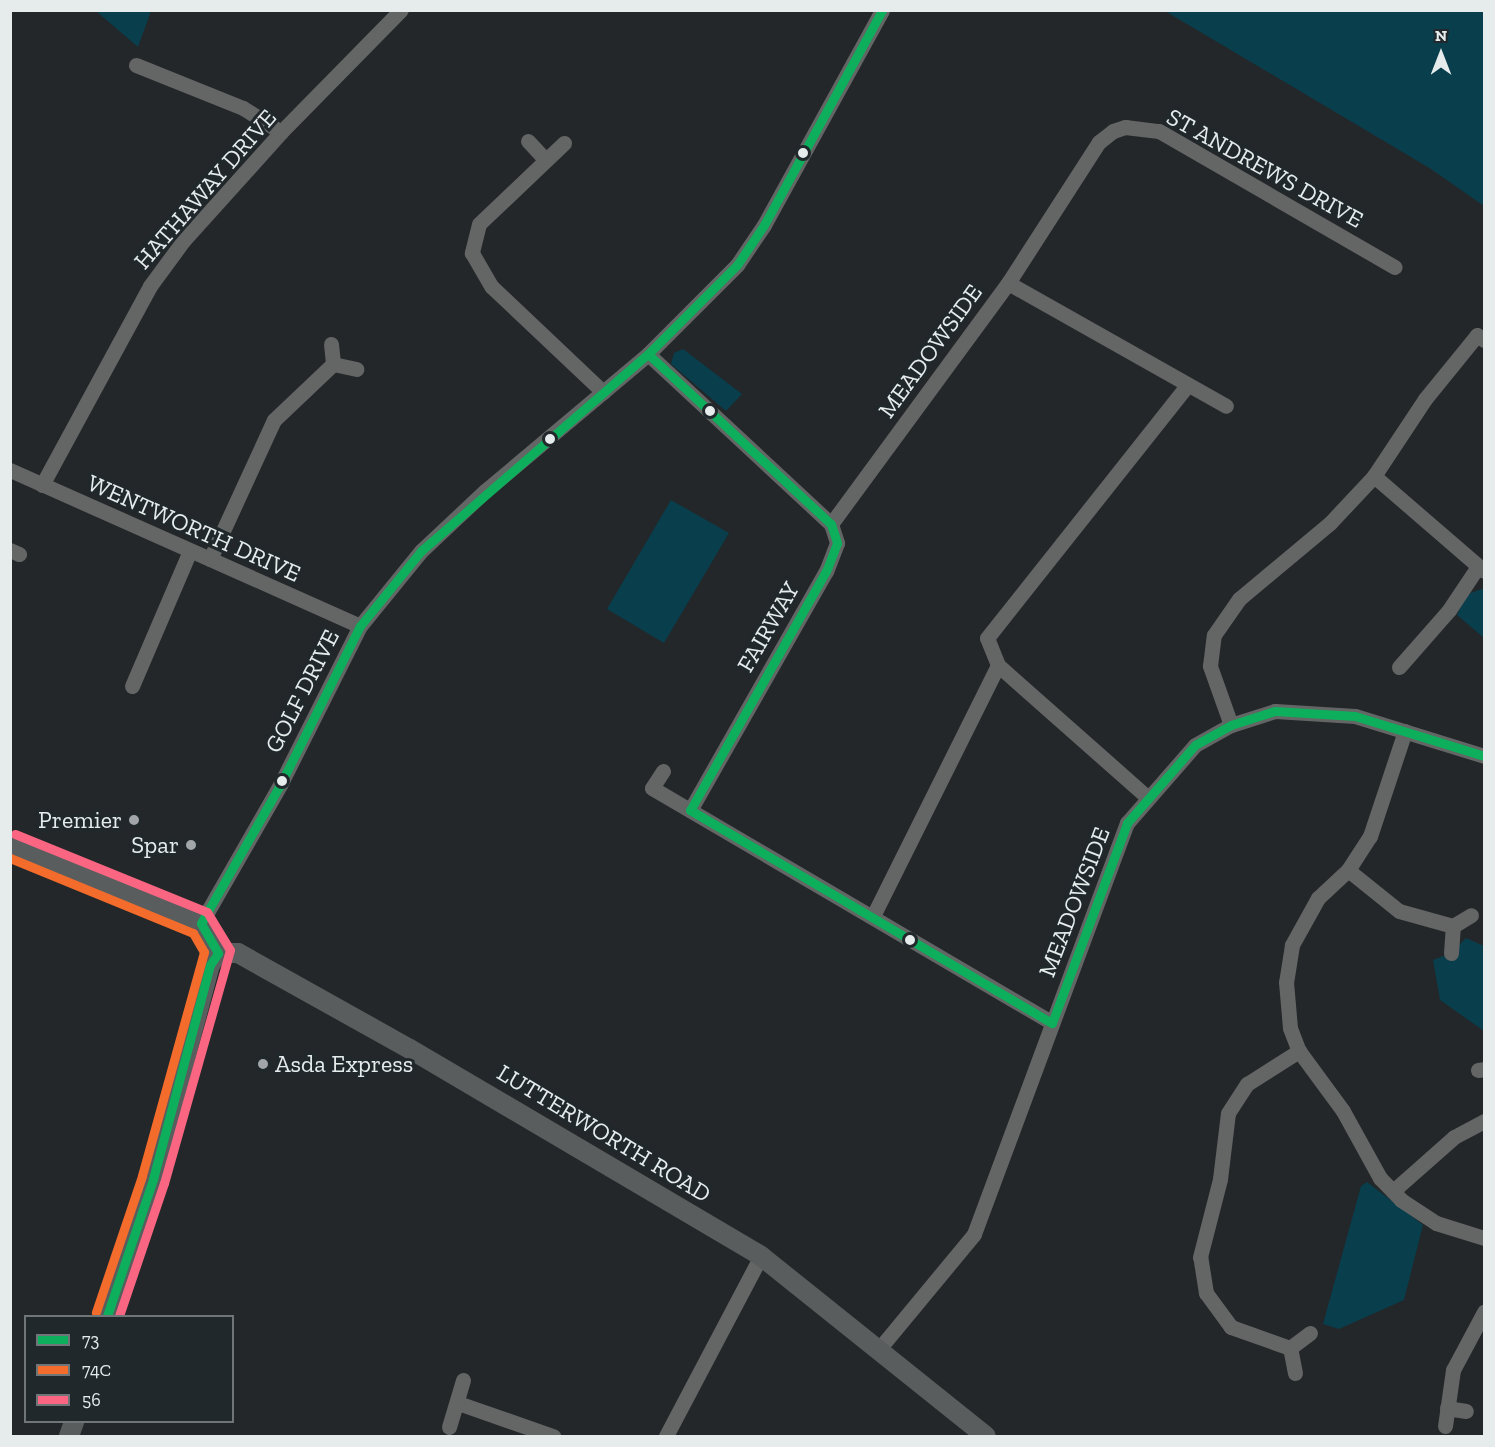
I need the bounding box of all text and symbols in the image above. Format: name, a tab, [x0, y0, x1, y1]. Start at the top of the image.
north arrow	[1411, 24, 1471, 84]
text: N	[1435, 26, 1447, 45]
street label: ST ANDREWS DRIVE	[1161, 102, 1369, 234]
street label: HATHAWAY DRIVE	[127, 103, 283, 275]
unlabelled marker	[797, 147, 809, 159]
street label: MEADOWSIDE	[872, 279, 988, 423]
unlabelled marker	[704, 405, 716, 417]
unlabelled marker	[544, 433, 556, 445]
street label: WENTWORTH DRIVE	[83, 468, 305, 588]
street label: FAIRWAY	[731, 577, 805, 677]
street label: GOLF DRIVE	[259, 625, 345, 757]
unlabelled marker	[276, 775, 288, 787]
place label: Premier	[38, 806, 122, 834]
marker: Premier	[127, 813, 141, 827]
street label: MEADOWSIDE	[1032, 823, 1116, 981]
place label: Spar	[131, 831, 179, 859]
marker: Spar	[184, 838, 198, 852]
unlabelled marker	[904, 934, 916, 946]
place label: Asda Express	[275, 1050, 413, 1078]
marker: Asda Express	[256, 1057, 270, 1071]
street label: LUTTERWORTH ROAD	[492, 1058, 716, 1208]
legend	[24, 1315, 234, 1423]
text: 73	[82, 1329, 99, 1351]
text: 74C	[82, 1359, 111, 1381]
text: 56	[82, 1389, 101, 1411]

